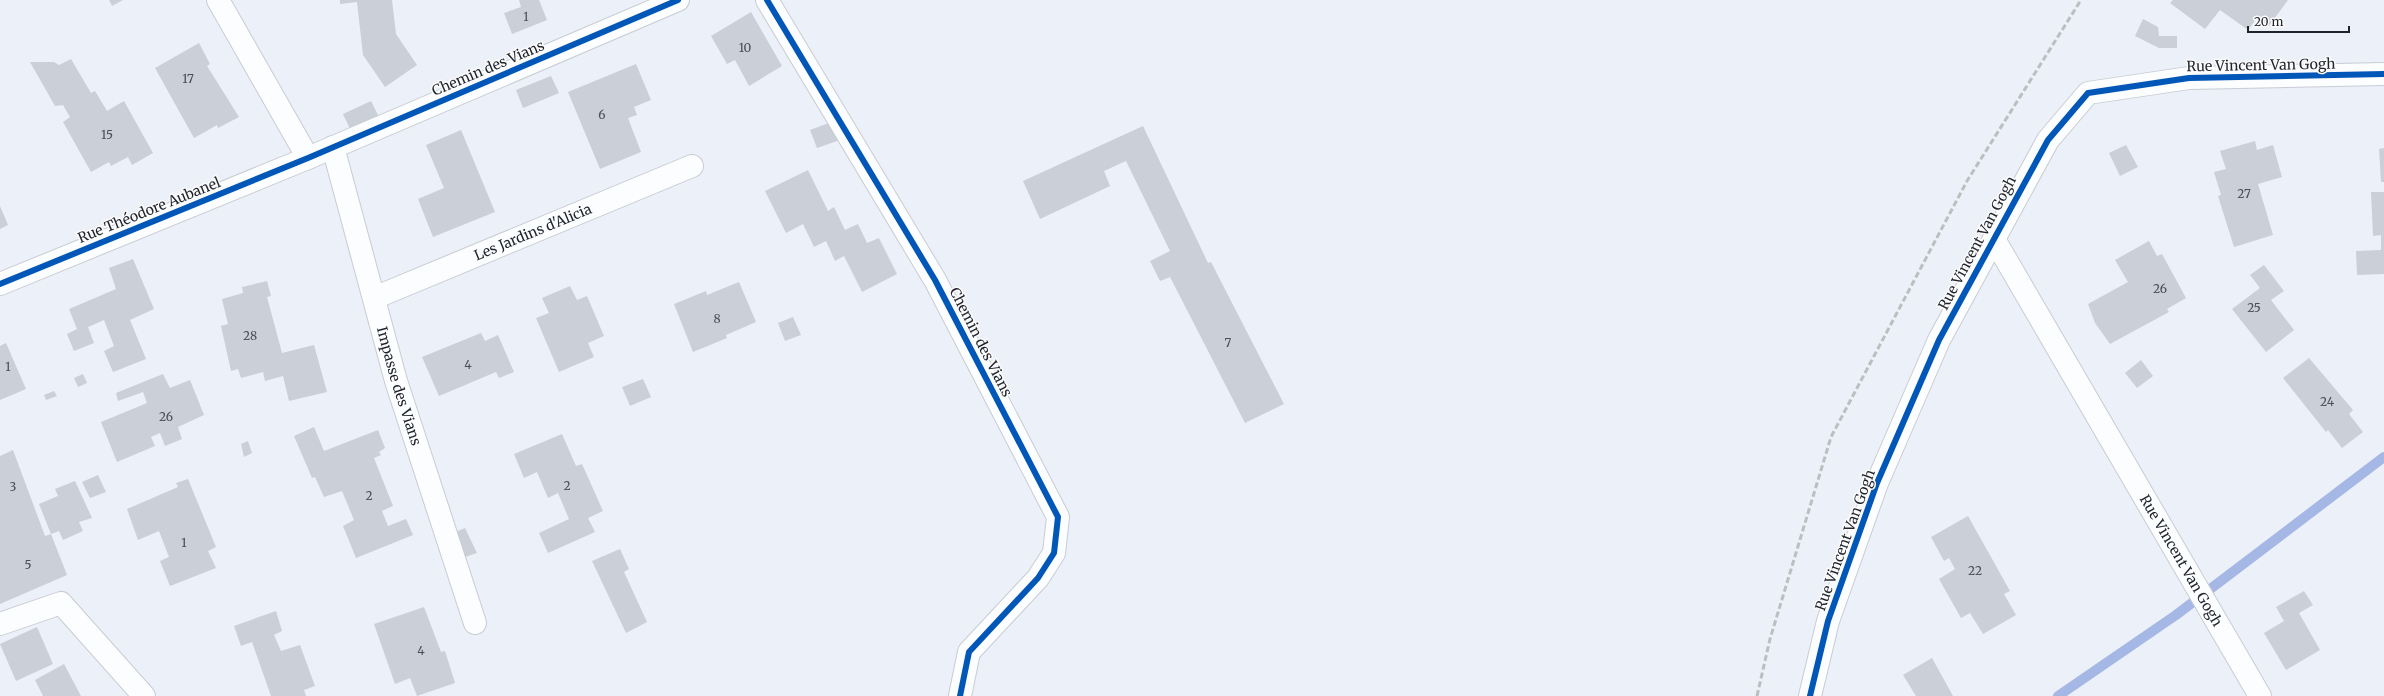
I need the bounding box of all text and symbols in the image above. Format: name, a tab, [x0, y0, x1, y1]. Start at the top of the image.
scale bar	[2248, 8, 2349, 34]
house number: 1	[523, 9, 529, 24]
text: 20 m	[2254, 14, 2283, 29]
street label: Chemin des Vians	[429, 36, 547, 100]
house number: 10	[739, 40, 752, 55]
street label: Rue Vincent Van Gogh	[2186, 55, 2336, 75]
house number: 17	[182, 71, 194, 86]
house number: 6	[598, 107, 606, 122]
house number: 15	[101, 127, 113, 142]
street label: Rue Théodore Aubanel	[75, 173, 224, 247]
street label: Rue Vincent Van Gogh	[1934, 173, 2020, 313]
house number: 27	[2237, 186, 2251, 201]
street label: Les Jardins d'Alicia	[471, 199, 595, 264]
house number: 26	[2153, 281, 2167, 296]
street label: Chemin des Vians	[946, 284, 1016, 400]
house number: 25	[2247, 300, 2261, 315]
house number: 8	[713, 311, 721, 326]
street label: Impasse des Vians	[373, 325, 425, 448]
house number: 28	[243, 328, 257, 343]
house number: 7	[1225, 335, 1232, 350]
house number: 4	[464, 357, 472, 372]
house number: 1	[5, 359, 11, 374]
house number: 24	[2320, 394, 2335, 409]
house number: 26	[159, 409, 173, 424]
street label: Rue Vincent Van Gogh	[1811, 467, 1879, 613]
house number: 2	[563, 478, 571, 493]
house number: 3	[10, 479, 17, 494]
house number: 2	[365, 488, 373, 503]
street label: Rue Vincent Van Gogh	[2136, 492, 2226, 629]
house number: 1	[181, 535, 187, 550]
house number: 5	[24, 557, 32, 572]
house number: 22	[1968, 563, 1982, 578]
house number: 4	[417, 643, 425, 658]

